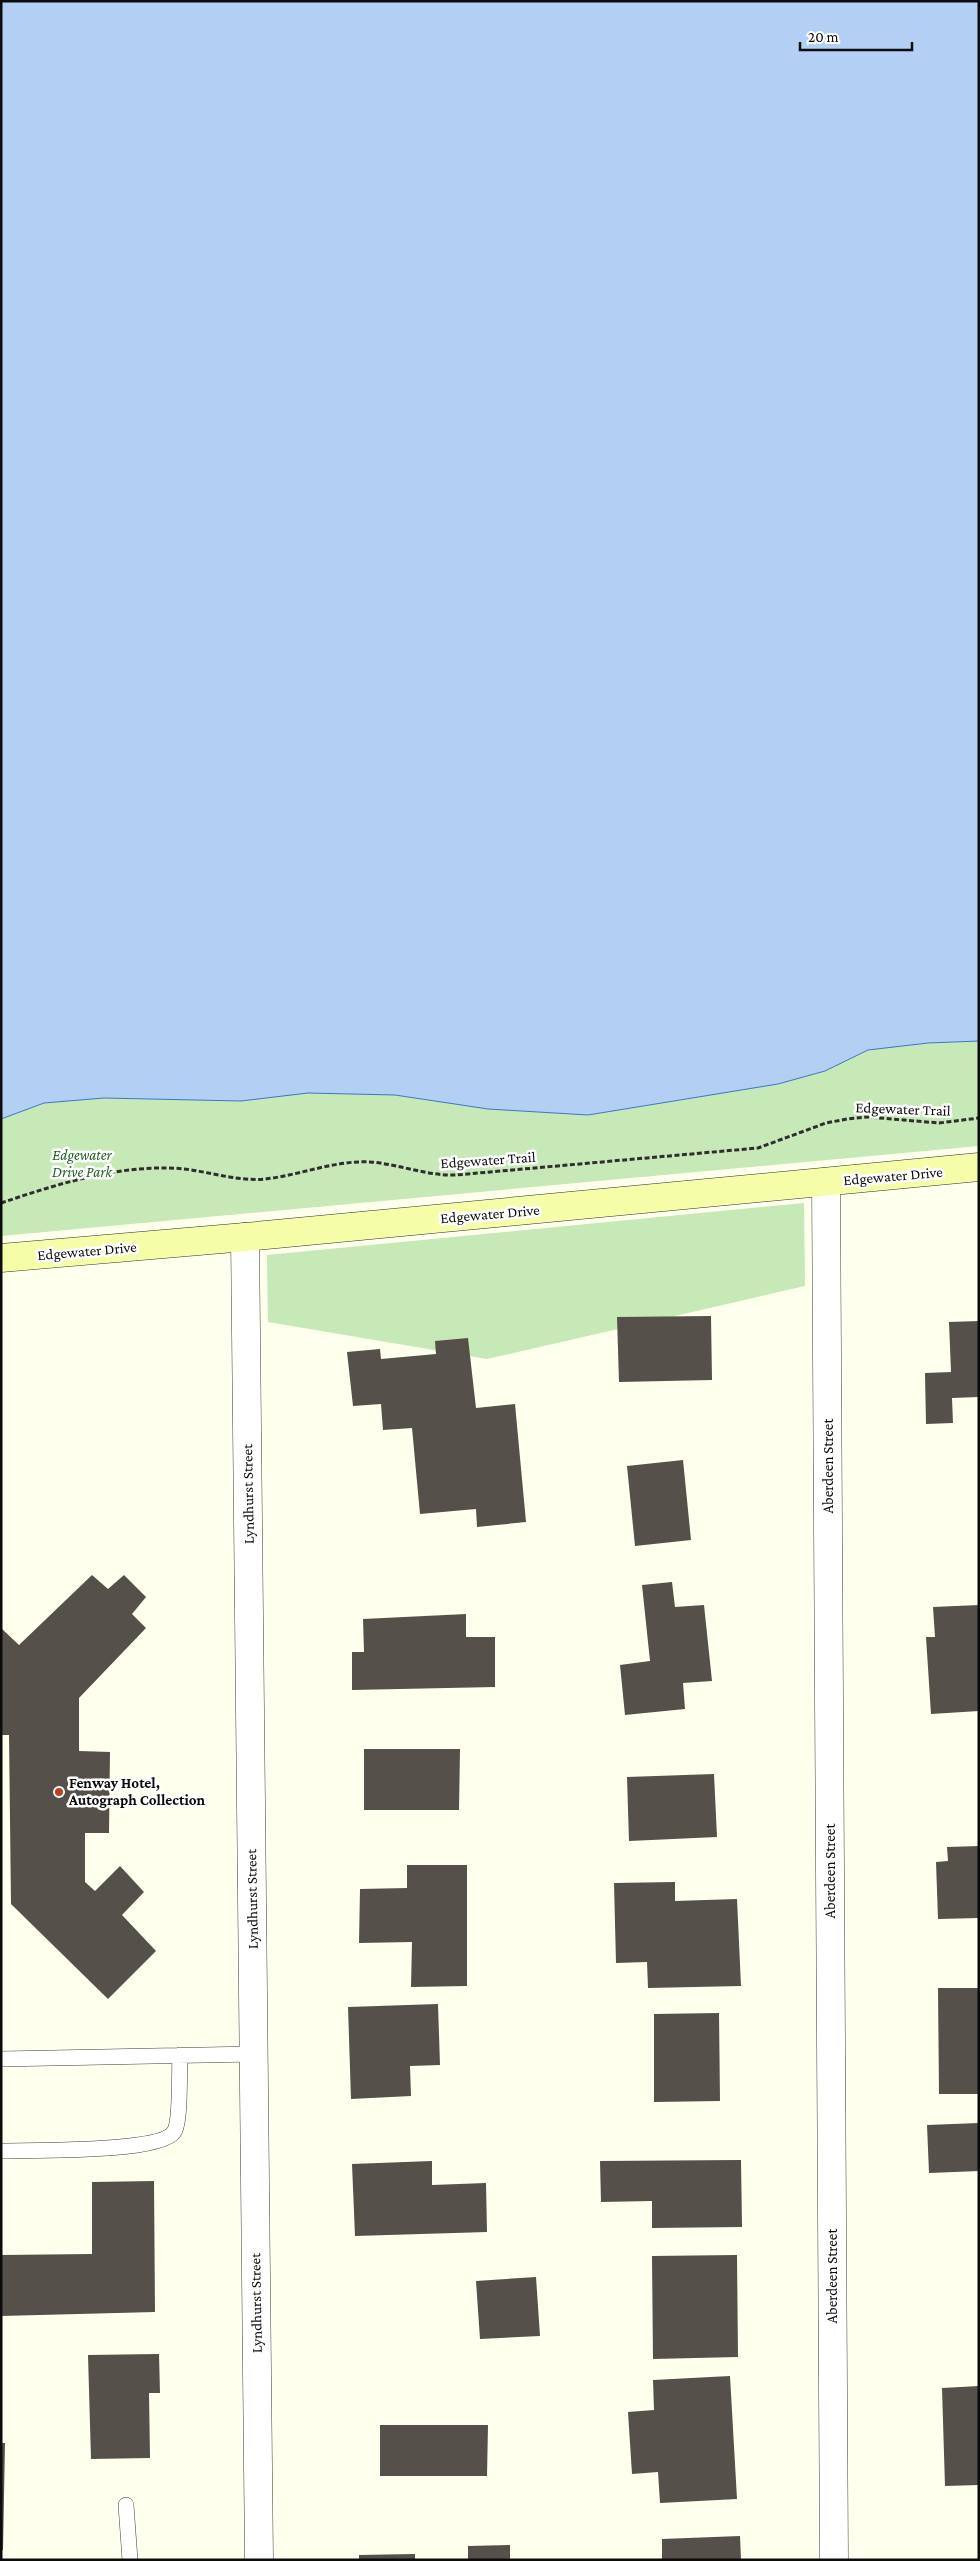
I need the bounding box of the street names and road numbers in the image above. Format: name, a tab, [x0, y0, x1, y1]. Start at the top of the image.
street label: Edgewater Trail	[855, 1099, 951, 1120]
street label: Edgewater Trail	[440, 1149, 536, 1172]
street label: Edgewater Drive	[843, 1164, 944, 1189]
street label: Edgewater Drive	[440, 1202, 541, 1227]
street label: Edgewater Drive	[37, 1239, 138, 1264]
street label: Aberdeen Street	[820, 1418, 836, 1513]
street label: Lyndhurst Street	[239, 1443, 258, 1544]
street label: Aberdeen Street	[822, 1823, 838, 1918]
street label: Lyndhurst Street	[243, 1848, 262, 1949]
street label: Aberdeen Street	[824, 2228, 840, 2323]
street label: Lyndhurst Street	[247, 2252, 266, 2353]

